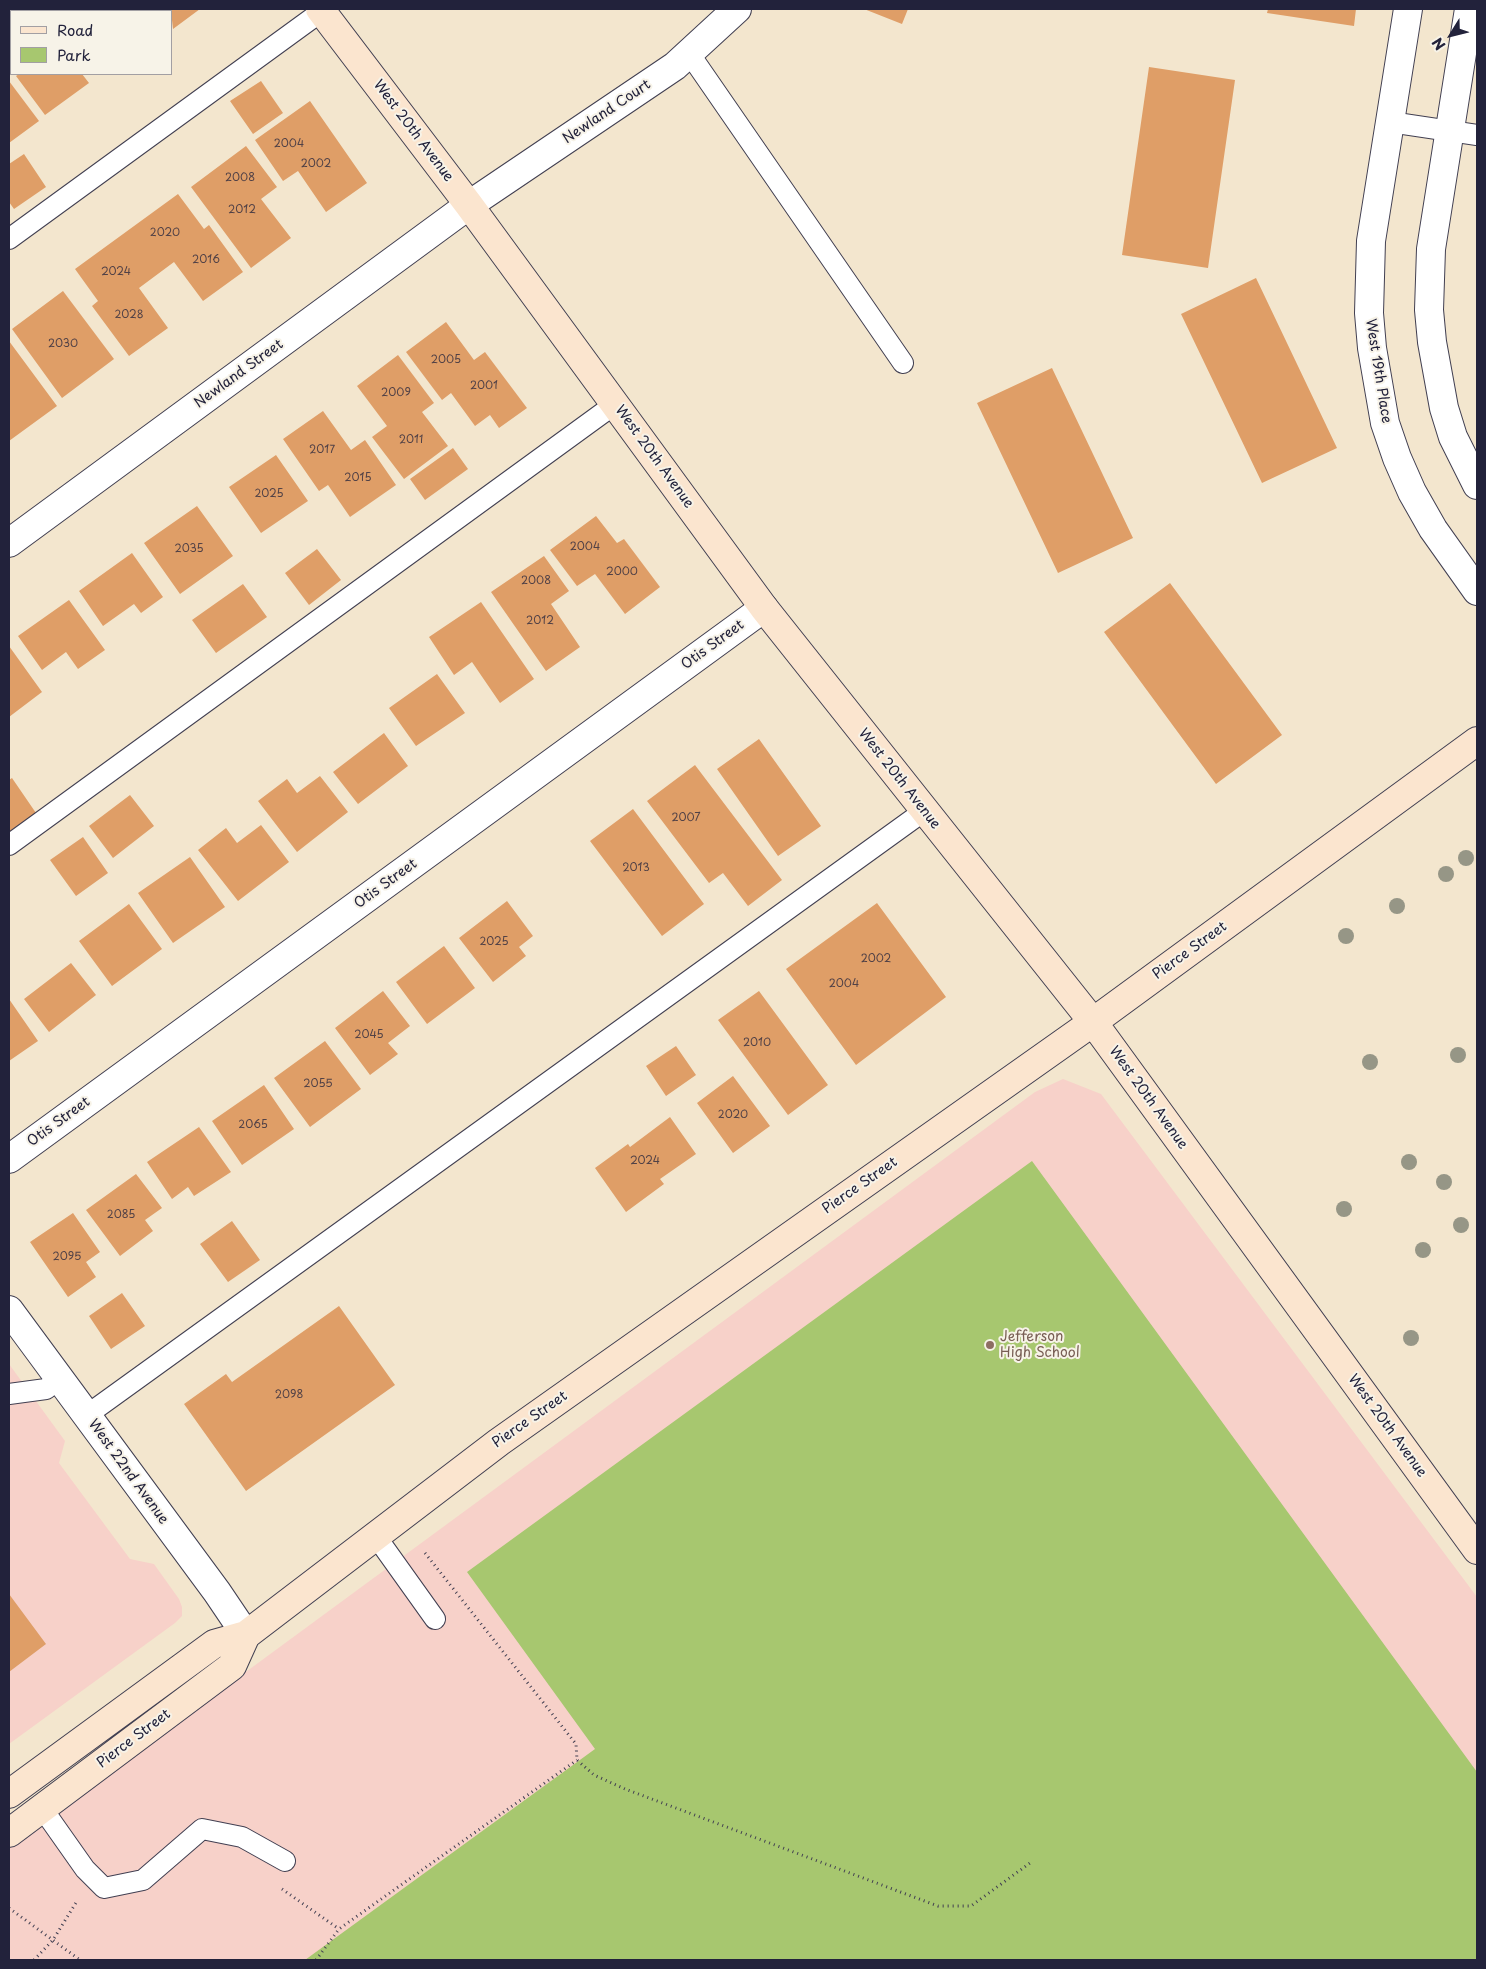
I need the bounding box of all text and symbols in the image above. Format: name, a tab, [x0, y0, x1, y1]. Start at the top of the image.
legend	[10, 10, 172, 75]
north arrow	[1426, 10, 1476, 60]
text: Road	[57, 18, 93, 41]
text: N	[1427, 33, 1450, 55]
text: Park	[57, 43, 91, 66]
street label: Newland Court	[560, 76, 654, 148]
street label: West 20th Avenue	[369, 77, 457, 185]
house number: 2004	[274, 137, 304, 151]
house number: 2002	[301, 157, 331, 171]
house number: 2008	[225, 171, 255, 185]
house number: 2012	[228, 203, 256, 217]
house number: 2020	[150, 226, 180, 240]
house number: 2016	[192, 253, 220, 267]
house number: 2024	[101, 265, 131, 279]
house number: 2028	[114, 308, 144, 322]
street label: West 19th Place	[1361, 318, 1395, 424]
street label: Newland Street	[191, 336, 287, 412]
house number: 2030	[48, 337, 78, 351]
house number: 2005	[431, 353, 461, 367]
house number: 2001	[470, 379, 498, 393]
house number: 2009	[381, 386, 411, 400]
street label: West 20th Avenue	[611, 402, 697, 512]
house number: 2011	[399, 433, 423, 447]
house number: 2017	[309, 443, 335, 457]
house number: 2015	[344, 471, 372, 485]
house number: 2025	[254, 487, 284, 501]
house number: 2004	[570, 540, 600, 554]
house number: 2035	[174, 542, 204, 556]
house number: 2000	[606, 565, 638, 579]
house number: 2008	[521, 574, 551, 588]
house number: 2012	[526, 614, 554, 628]
street label: Otis Street	[678, 617, 748, 673]
street label: West 20th Avenue	[855, 725, 943, 833]
house number: 2007	[671, 811, 701, 825]
street label: Otis Street	[351, 856, 421, 912]
house number: 2013	[622, 861, 650, 875]
street label: Pierce Street	[1150, 918, 1230, 984]
house number: 2025	[479, 935, 509, 949]
house number: 2002	[861, 952, 891, 966]
house number: 2004	[829, 977, 859, 991]
house number: 2045	[354, 1028, 384, 1042]
house number: 2010	[743, 1036, 771, 1050]
street label: West 20th Avenue	[1105, 1043, 1191, 1153]
house number: 2055	[303, 1077, 333, 1091]
street label: Otis Street	[24, 1094, 94, 1150]
house number: 2020	[718, 1108, 748, 1122]
house number: 2065	[238, 1118, 268, 1132]
house number: 2024	[630, 1154, 660, 1168]
street label: Pierce Street	[819, 1154, 901, 1218]
house number: 2085	[107, 1208, 135, 1222]
house number: 2095	[53, 1250, 81, 1264]
place label: Jefferson High School	[1000, 1329, 1080, 1361]
marker: Jefferson High School	[984, 1339, 996, 1351]
street label: West 20th Avenue	[1344, 1371, 1430, 1481]
house number: 2098	[275, 1388, 303, 1402]
street label: Pierce Street	[489, 1388, 571, 1452]
street label: West 22nd Avenue	[84, 1416, 172, 1528]
street label: Pierce Street	[94, 1706, 174, 1772]

